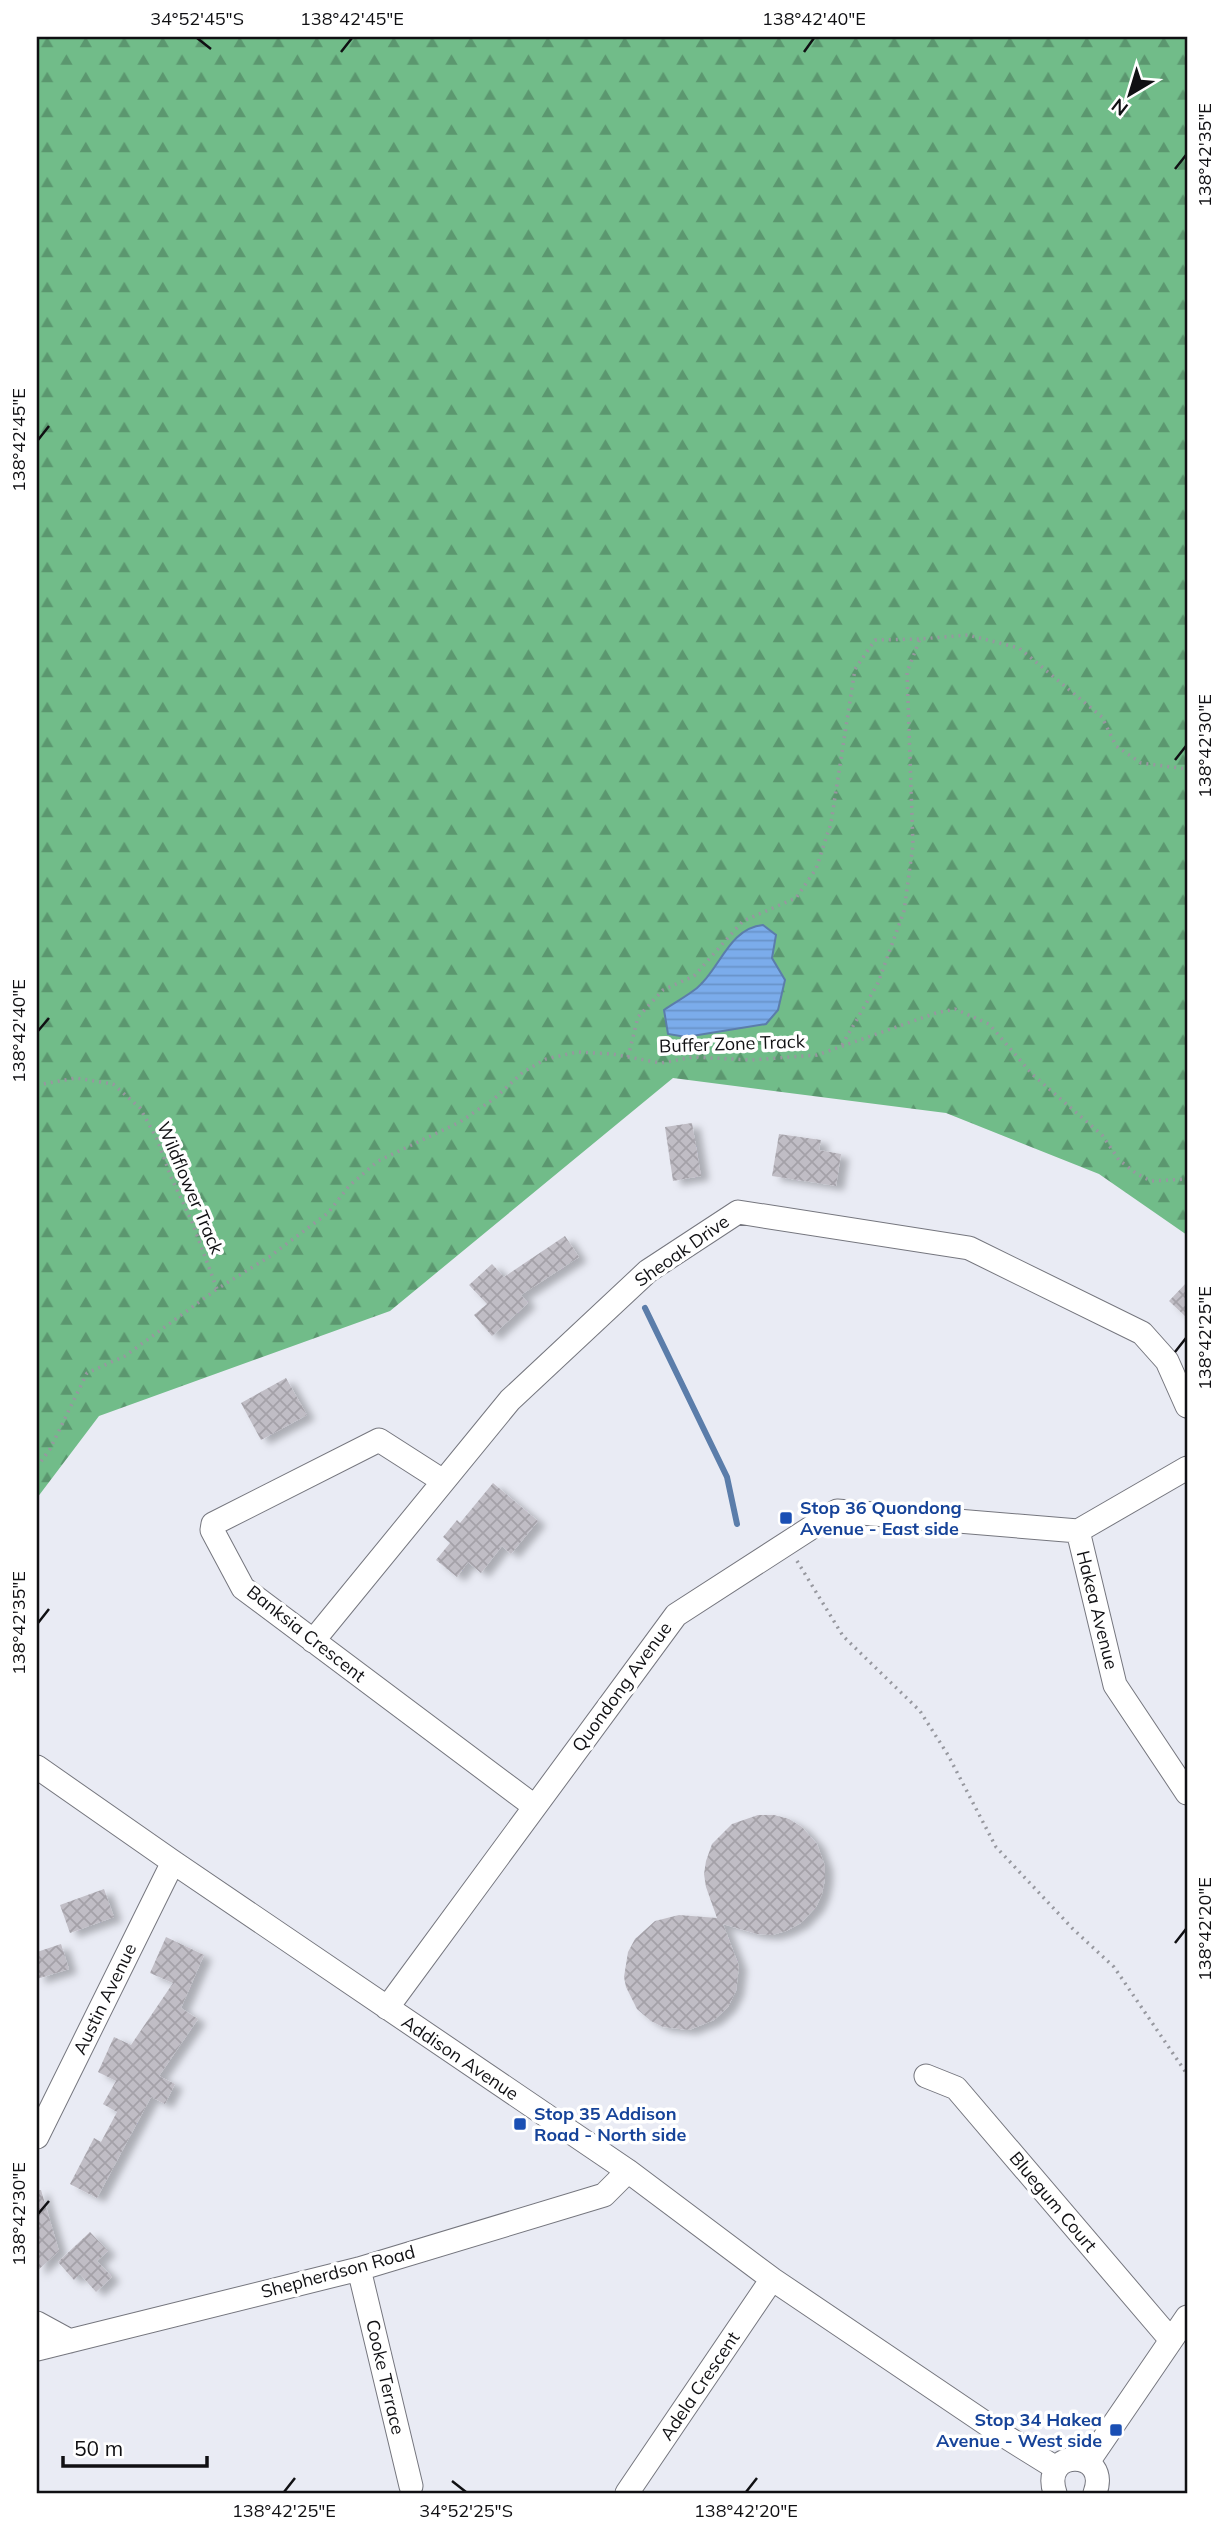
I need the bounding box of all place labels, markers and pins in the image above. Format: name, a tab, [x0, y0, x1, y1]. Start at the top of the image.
place label: Stop 36 Quondong Avenue - East side	[800, 1496, 962, 1540]
marker: Stop 36 Quondong Avenue - East side	[778, 1510, 794, 1526]
place label: Stop 35 Addison Road - North side	[534, 2102, 686, 2146]
marker: Stop 35 Addison Road - North side	[512, 2116, 528, 2132]
place label: Stop 34 Hakea Avenue - West side	[936, 2408, 1102, 2452]
marker: Stop 34 Hakea Avenue - West side	[1108, 2422, 1124, 2438]

